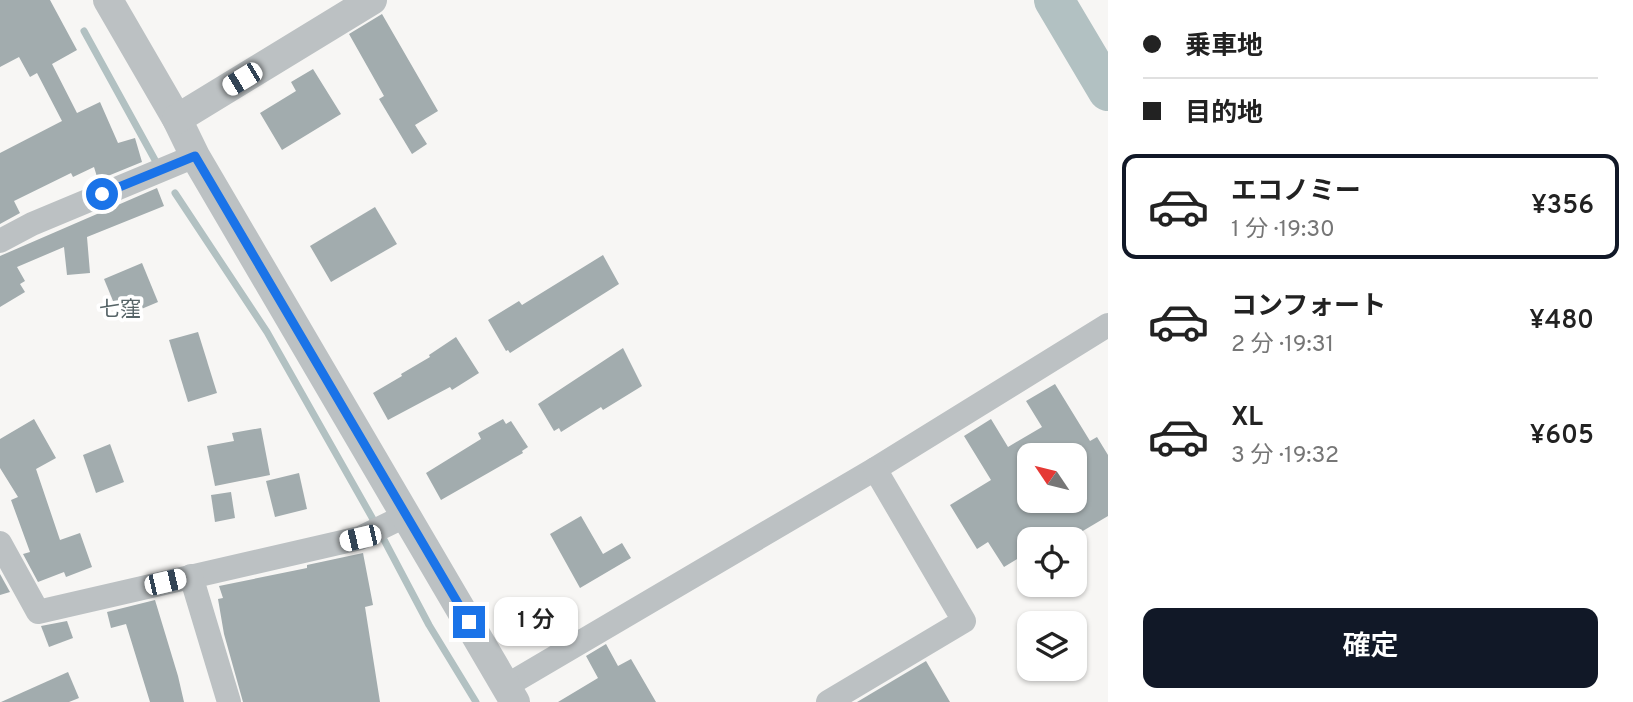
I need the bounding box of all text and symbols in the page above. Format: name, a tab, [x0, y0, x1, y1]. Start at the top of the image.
text: 乗車地	[1185, 31, 1263, 64]
car	[219, 59, 266, 99]
text: 目的地	[1185, 98, 1263, 131]
icon: car	[1147, 175, 1210, 238]
text: エコノミー	[1231, 176, 1361, 209]
route start	[86, 178, 118, 210]
text: ¥356	[1531, 190, 1594, 223]
text: 1 分 · 19:30	[1231, 216, 1335, 245]
icon: car	[1147, 290, 1210, 353]
text: コンフォート	[1231, 291, 1386, 324]
district label: 七窪	[99, 297, 141, 324]
text: ¥480	[1529, 305, 1594, 338]
text: 2 分 · 19:31	[1231, 331, 1334, 360]
text: XL	[1231, 402, 1263, 435]
icon: car	[1147, 405, 1210, 468]
text: ¥605	[1530, 420, 1594, 453]
text: 3 分 · 19:32	[1231, 442, 1339, 471]
north arrow	[1017, 443, 1087, 513]
map controls	[1017, 443, 1087, 681]
car	[338, 523, 383, 553]
button: locate	[1017, 527, 1087, 597]
car	[143, 567, 188, 597]
callout: 1 分	[494, 598, 578, 646]
route end	[453, 606, 485, 638]
text: 1 分	[517, 607, 555, 636]
button: 確定	[1143, 608, 1598, 688]
button: layers	[1017, 611, 1087, 681]

